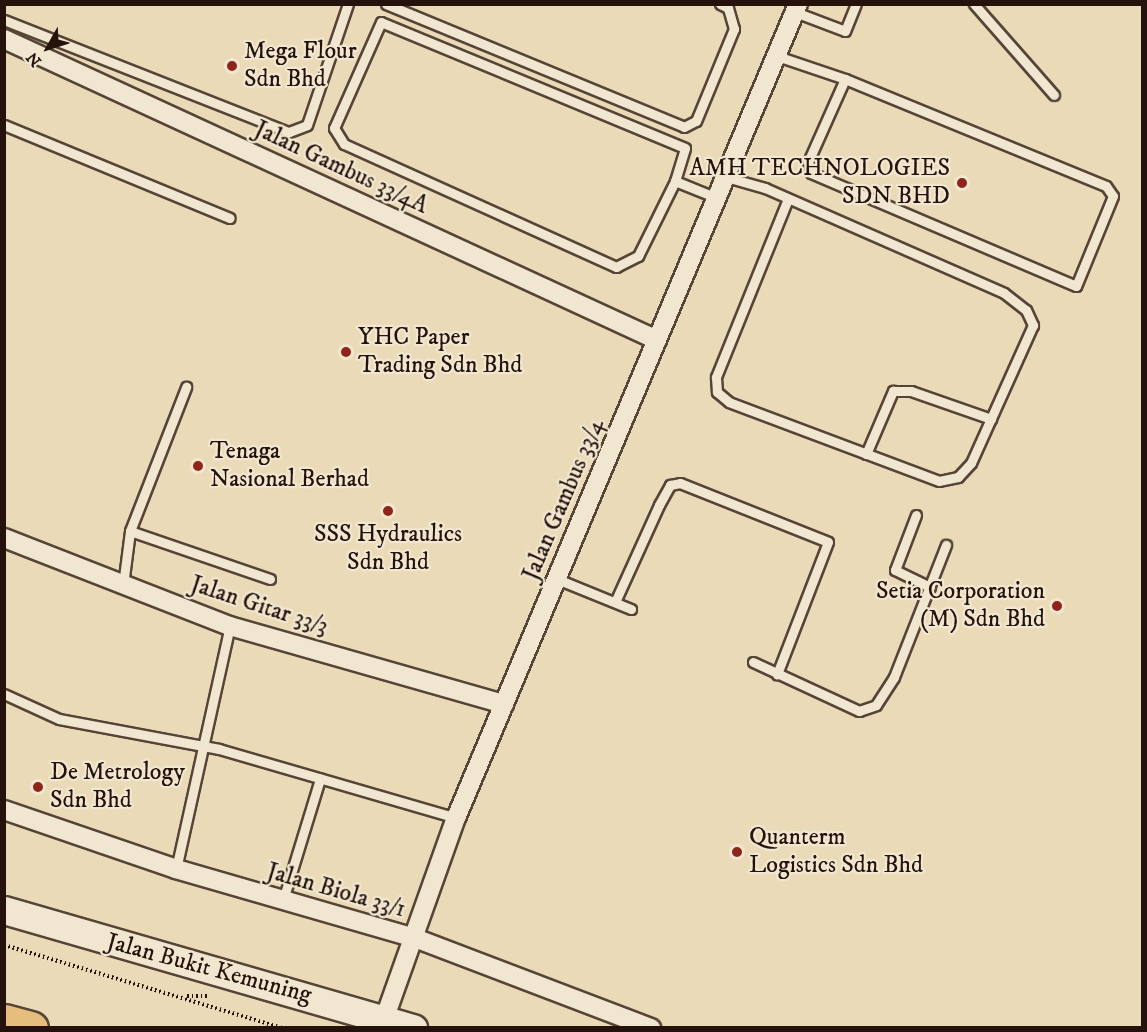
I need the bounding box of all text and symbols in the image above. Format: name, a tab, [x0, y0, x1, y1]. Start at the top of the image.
north arrow	[18, 18, 78, 78]
place label: Mega Flour Sdn Bhd	[244, 38, 357, 94]
text: N	[22, 48, 46, 71]
marker: Mega Flour Sdn Bhd	[225, 59, 239, 73]
street label: Jalan Gambus 33/4A	[250, 115, 432, 221]
place label: AMH TECHNOLOGIES SDN BHD	[689, 155, 950, 211]
marker: AMH TECHNOLOGIES SDN BHD	[955, 176, 969, 190]
place label: YHC Paper Trading Sdn Bhd	[358, 324, 522, 380]
marker: YHC Paper Trading Sdn Bhd	[339, 345, 353, 359]
street label: Jalan Gambus 33/4	[517, 415, 611, 585]
place label: Tenaga Nasional Berhad	[210, 438, 369, 494]
marker: Tenaga Nasional Berhad	[191, 459, 205, 473]
marker: SSS Hydraulics Sdn Bhd	[381, 504, 395, 518]
place label: SSS Hydraulics Sdn Bhd	[314, 521, 462, 577]
street label: Jalan Gitar 33/3	[187, 570, 331, 642]
place label: Setia Corporation (M) Sdn Bhd	[876, 578, 1045, 634]
marker: Setia Corporation (M) Sdn Bhd	[1050, 599, 1064, 613]
place label: De Metrology Sdn Bhd	[50, 759, 185, 815]
marker: De Metrology Sdn Bhd	[31, 780, 45, 794]
place label: Quanterm Logistics Sdn Bhd	[749, 824, 923, 880]
marker: Quanterm Logistics Sdn Bhd	[730, 845, 744, 859]
street label: Jalan Biola 33/1	[263, 857, 409, 925]
street label: Jalan Bukit Kemuning	[103, 928, 315, 1010]

